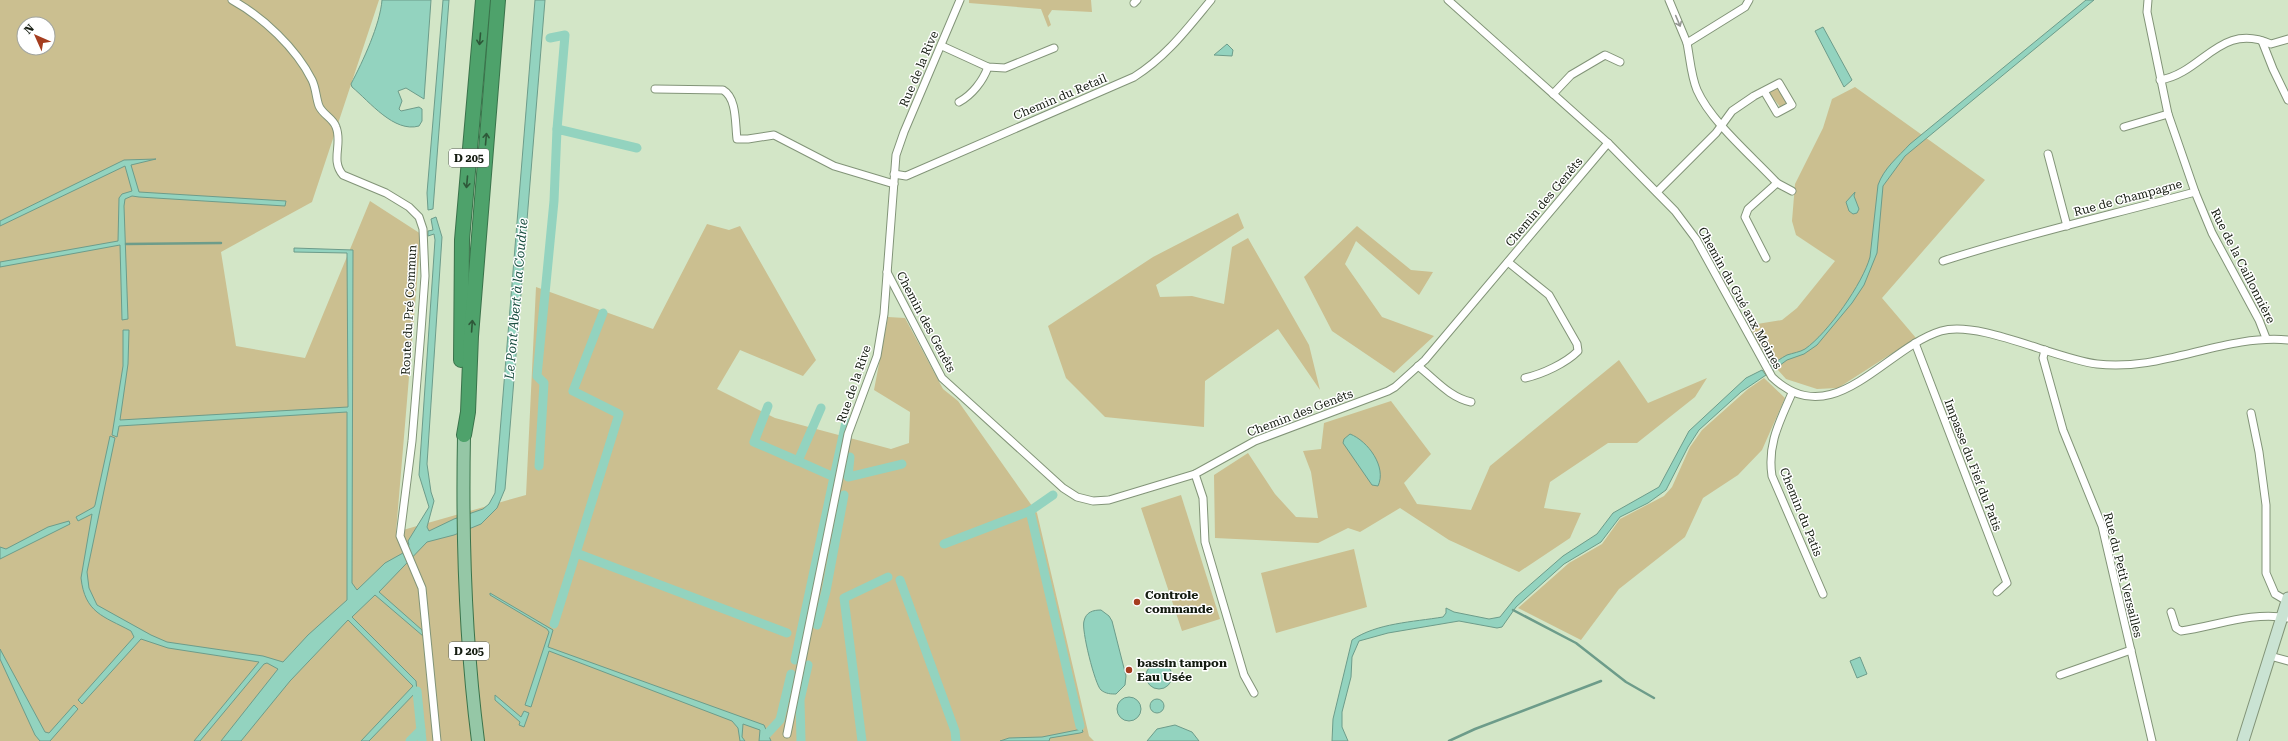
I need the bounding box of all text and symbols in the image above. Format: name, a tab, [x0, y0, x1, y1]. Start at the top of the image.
one-way arrow	[1674, 15, 1682, 27]
north arrow	[16, 16, 56, 56]
text: N	[22, 21, 37, 37]
street label: Rue de la Rive	[897, 28, 941, 109]
one-way arrow	[476, 32, 484, 45]
street label: Chemin du Retail	[1011, 71, 1109, 123]
one-way arrow	[483, 133, 490, 146]
road number: D 205	[449, 149, 489, 167]
street label: Chemin des Genêts	[1503, 154, 1586, 249]
one-way arrow	[464, 175, 471, 188]
street label: Rue de Champagne	[2072, 177, 2184, 219]
street label: Rue de la Caillonnière	[2208, 206, 2278, 326]
water label: Le Pont Abert à la Coudrie	[501, 217, 531, 381]
street label: Chemin du Gué aux Moines	[1695, 225, 1785, 372]
street label: Route du Pré Commun	[399, 244, 419, 375]
street label: Chemin des Genêts	[893, 269, 959, 375]
one-way arrow	[468, 320, 475, 333]
street label: Rue de la Rive	[834, 343, 874, 425]
street label: Chemin des Genêts	[1245, 386, 1355, 440]
street label: Impasse du Fief du Patis	[1941, 397, 2005, 533]
street label: Chemin du Patis	[1777, 466, 1825, 559]
street label: Rue du Petit Versailles	[2101, 511, 2145, 639]
place label: Controle commande	[1145, 588, 1213, 616]
marker: Controle commande	[1132, 597, 1142, 607]
road number: D 205	[449, 642, 489, 660]
place label: bassin tampon Eau Usée	[1137, 656, 1227, 684]
marker: bassin tampon Eau Usée	[1124, 665, 1134, 675]

